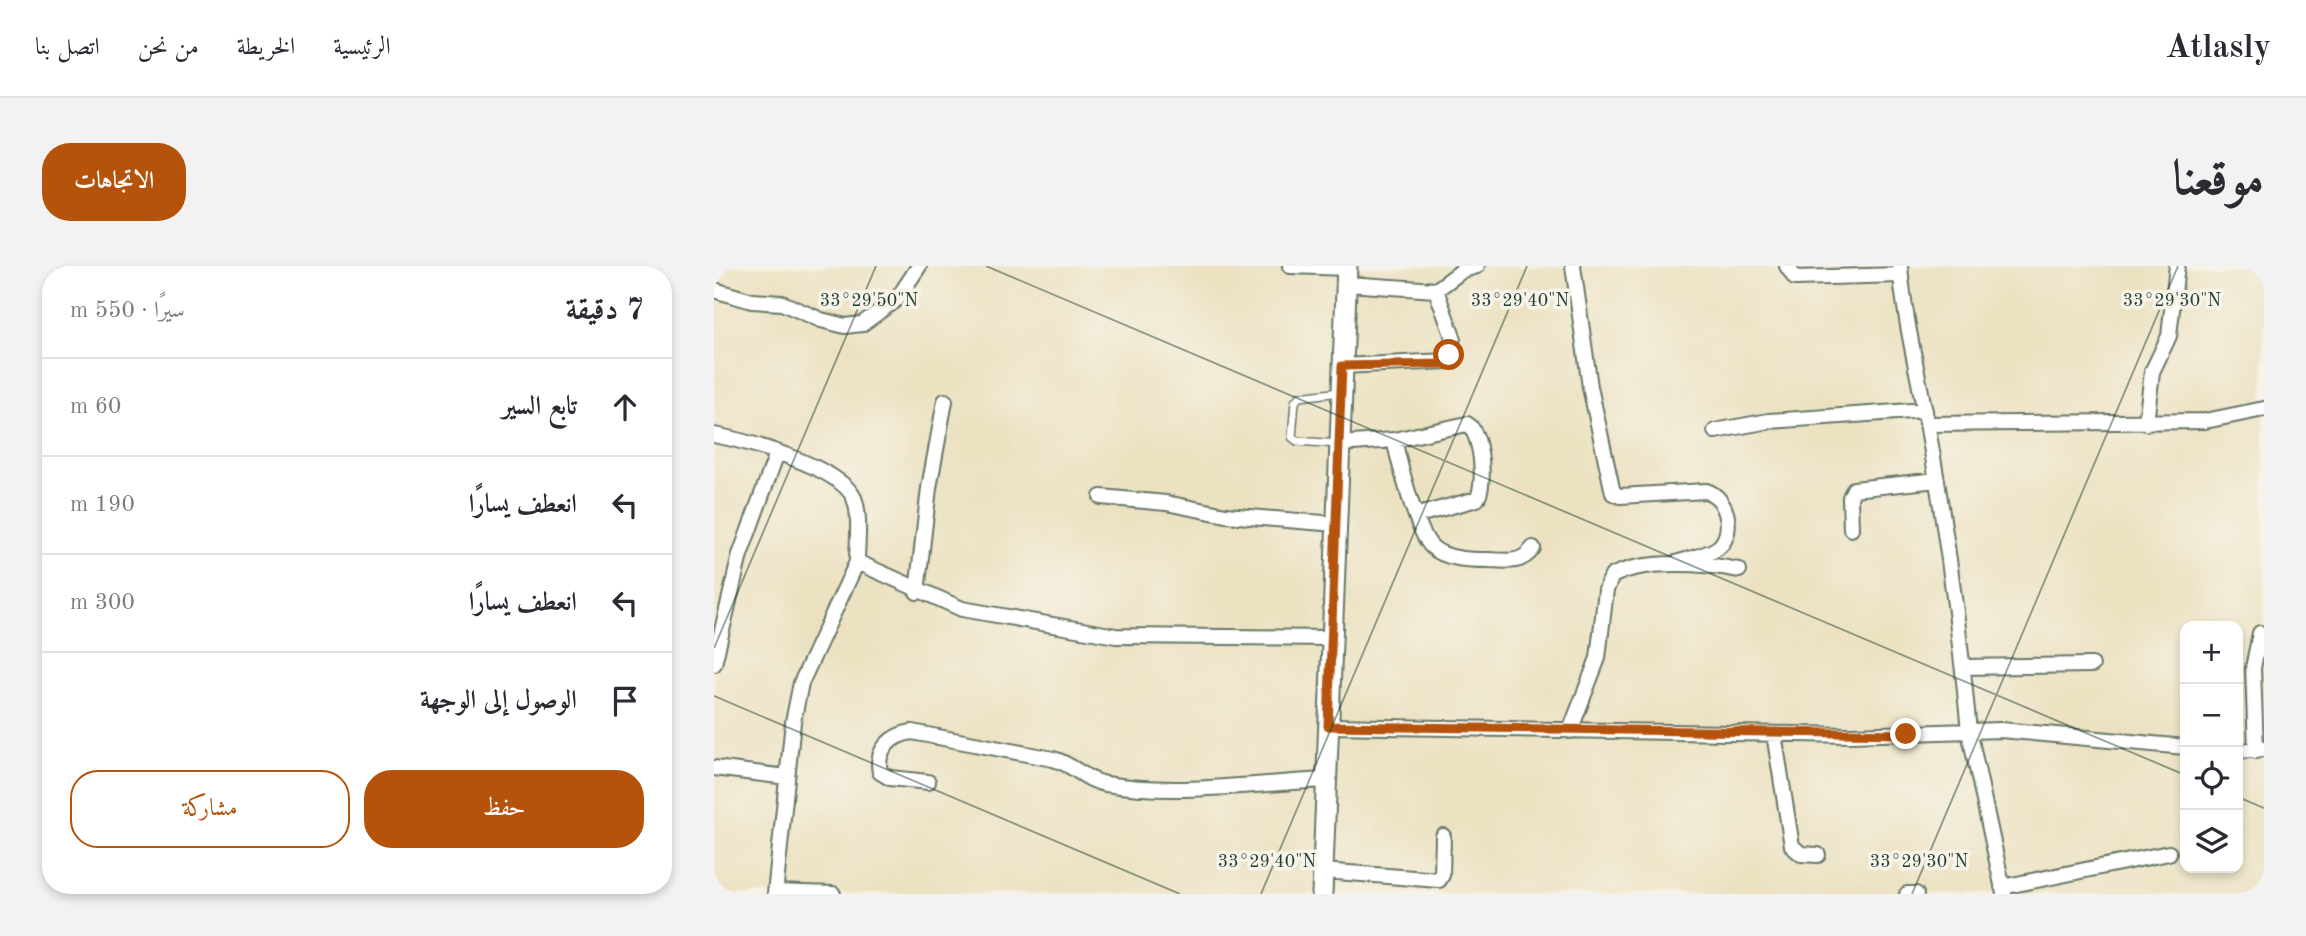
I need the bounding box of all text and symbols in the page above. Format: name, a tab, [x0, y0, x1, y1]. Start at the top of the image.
text: Atlasly	[2166, 32, 2271, 65]
text: اتصل بنا	[35, 36, 100, 60]
text: من نحن	[138, 36, 199, 60]
text: الخريطة	[237, 36, 295, 60]
text: الرئيسية	[333, 36, 391, 60]
button: الاتجاهات	[42, 143, 186, 221]
text: موقعنا	[2172, 157, 2264, 206]
text: 33°29'50"N	[820, 292, 918, 310]
text: 33°29'40"N	[1471, 292, 1569, 310]
text: 33°29'30"N	[2123, 292, 2221, 310]
text: 7 دقيقة	[566, 296, 644, 326]
text: سيرًا · 550 m	[70, 299, 185, 322]
route start	[1433, 339, 1464, 370]
icon: ahead	[606, 388, 644, 426]
text: تابع السير	[502, 394, 577, 420]
text: 60 m	[70, 395, 121, 418]
icon: left	[606, 486, 644, 524]
text: انعطف يسارًا	[469, 492, 577, 518]
text: 190 m	[70, 493, 135, 516]
icon: left	[606, 584, 644, 622]
text: انعطف يسارًا	[469, 590, 577, 616]
text: 300 m	[70, 591, 135, 614]
map controls	[2180, 621, 2243, 873]
button: +	[2180, 621, 2243, 684]
icon: arrive	[606, 682, 644, 720]
button: −	[2180, 684, 2243, 747]
text: الوصول إلى الوجهة	[420, 688, 577, 714]
route end	[1890, 718, 1921, 749]
button: locate	[2180, 747, 2243, 810]
button: مشاركة	[70, 770, 350, 848]
button: حفظ	[364, 770, 644, 848]
button: layers	[2180, 810, 2243, 873]
text: 33°29'40"N	[1218, 853, 1316, 871]
text: 33°29'30"N	[1870, 853, 1968, 871]

